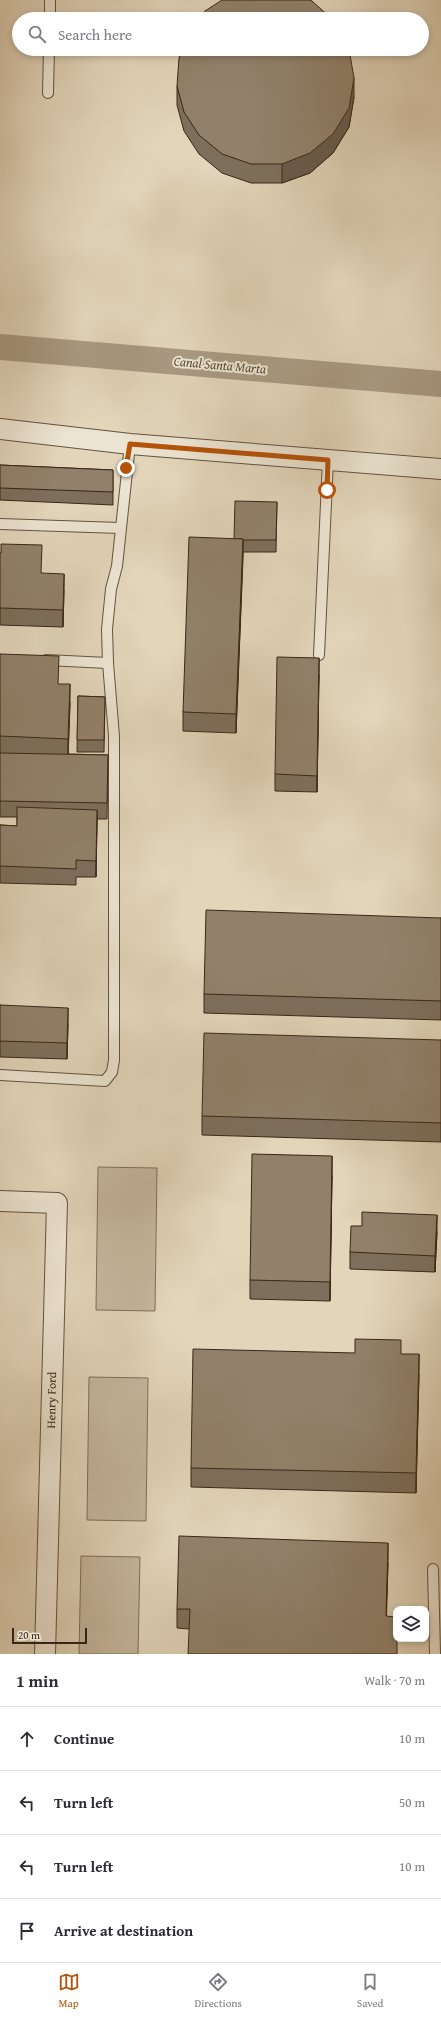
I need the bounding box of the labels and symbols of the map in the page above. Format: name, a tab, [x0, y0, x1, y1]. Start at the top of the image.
water label: Canal Santa Marta	[173, 351, 267, 379]
route end	[117, 459, 135, 477]
route start	[318, 481, 336, 499]
street label: Henry Ford	[42, 1371, 60, 1428]
scale bar	[12, 1626, 87, 1645]

